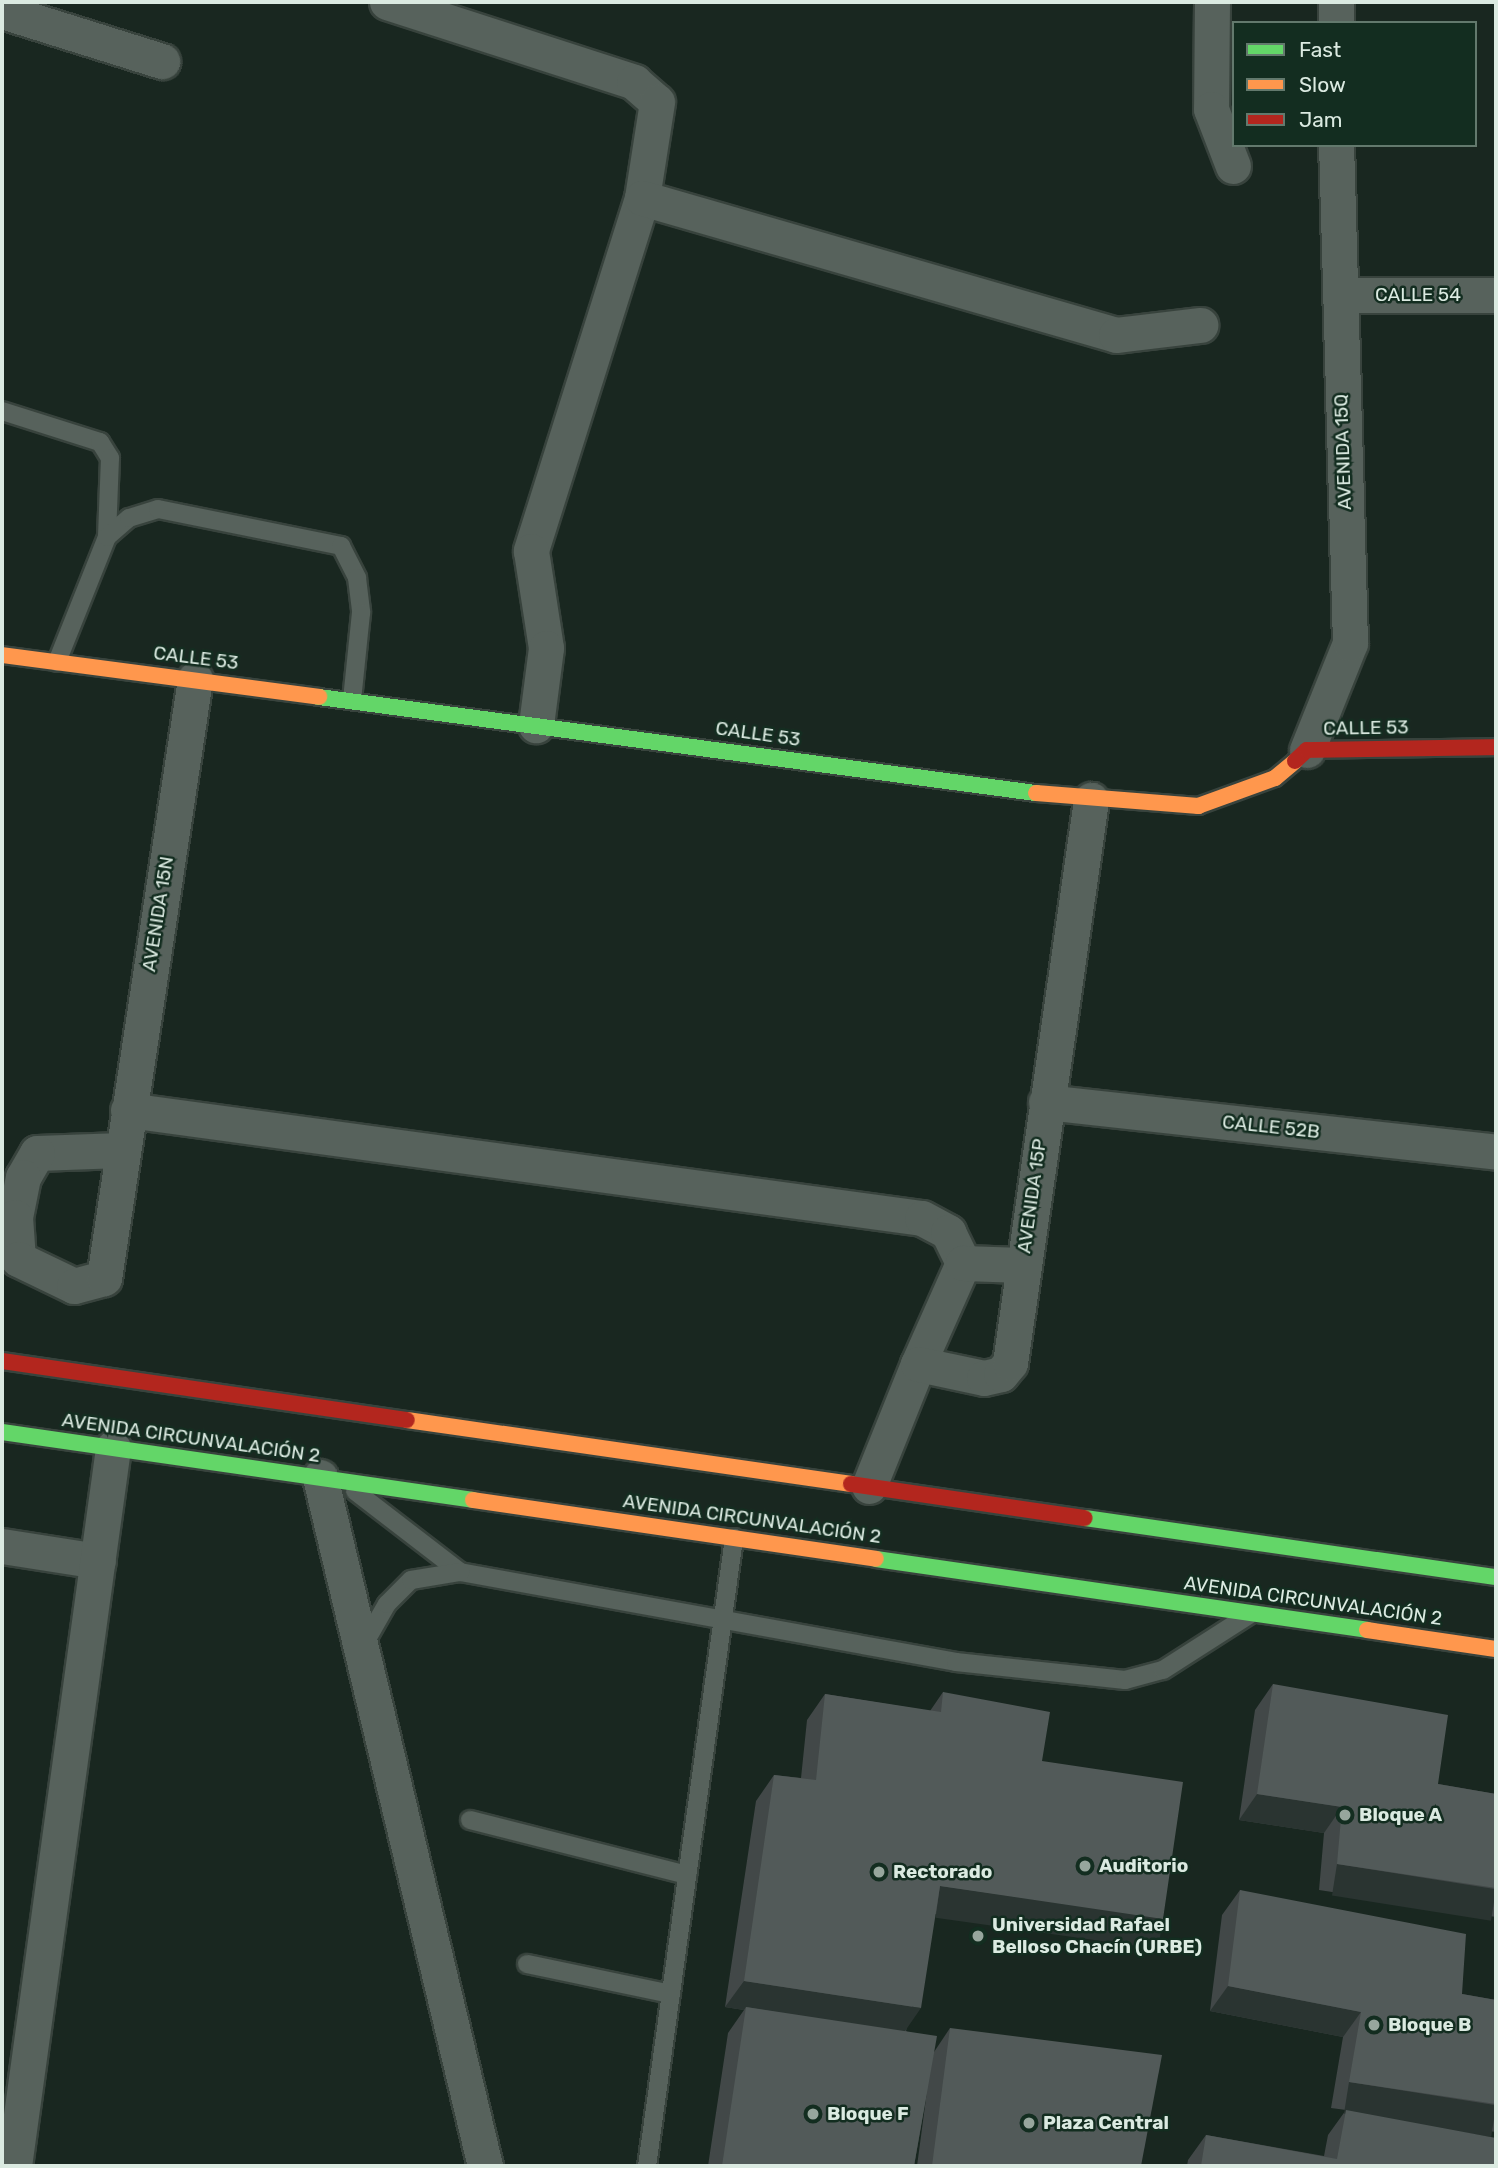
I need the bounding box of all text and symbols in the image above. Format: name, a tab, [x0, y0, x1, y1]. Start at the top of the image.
legend	[1232, 21, 1477, 147]
text: Fast	[1299, 37, 1341, 62]
text: Slow	[1299, 72, 1346, 97]
text: Jam	[1299, 107, 1343, 132]
street label: CALLE 54	[1375, 284, 1461, 306]
street label: AVENIDA 15Q	[1330, 393, 1356, 511]
street label: CALLE 53	[152, 641, 240, 675]
street label: CALLE 53	[1323, 716, 1409, 740]
street label: CALLE 53	[714, 717, 802, 751]
street label: AVENIDA 15N	[138, 854, 178, 974]
street label: CALLE 52B	[1221, 1111, 1321, 1143]
street label: AVENIDA 15P	[1013, 1137, 1051, 1255]
street label: AVENIDA CIRCUNVALACIÓN 2	[60, 1409, 322, 1467]
street label: AVENIDA CIRCUNVALACIÓN 2	[621, 1490, 883, 1548]
street label: AVENIDA CIRCUNVALACIÓN 2	[1182, 1572, 1444, 1630]
place label: Bloque A	[1359, 1804, 1443, 1826]
marker: Bloque A	[1337, 1807, 1353, 1823]
place label: Auditorio	[1099, 1855, 1188, 1877]
marker: Auditorio	[1077, 1858, 1093, 1874]
place label: Rectorado	[893, 1861, 992, 1883]
marker: Rectorado	[871, 1864, 887, 1880]
place label: Universidad Rafael Belloso Chacín (URBE)	[992, 1914, 1202, 1958]
marker: Universidad Rafael Belloso Chacín (URBE)	[970, 1928, 986, 1944]
place label: Bloque B	[1388, 2014, 1471, 2036]
marker: Bloque B	[1366, 2017, 1382, 2033]
place label: Bloque F	[827, 2103, 909, 2125]
marker: Bloque F	[805, 2106, 821, 2122]
place label: Plaza Central	[1043, 2112, 1169, 2134]
marker: Plaza Central	[1021, 2115, 1037, 2131]

